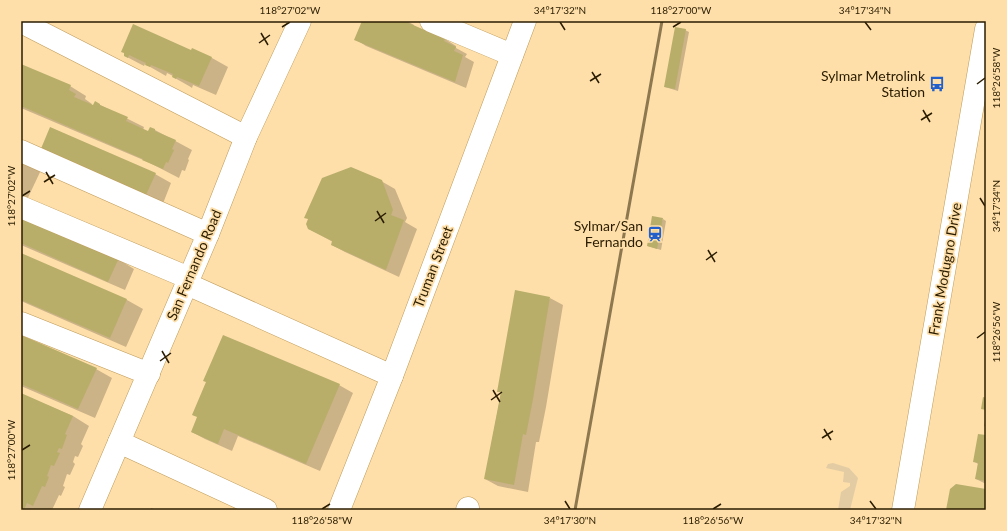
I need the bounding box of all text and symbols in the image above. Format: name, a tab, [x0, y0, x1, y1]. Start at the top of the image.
text: 118°27'02"W	[260, 4, 321, 16]
text: 34°17'32"N	[534, 4, 586, 16]
text: 118°27'00"W	[651, 4, 712, 16]
text: 34°17'34"N	[839, 4, 891, 16]
text: 118°26'58"W	[990, 47, 1002, 108]
place label: Sylmar Metrolink Station	[821, 67, 926, 100]
bus stop icon: Sylmar Metrolink Station	[928, 75, 946, 93]
text: 118°27'02"W	[5, 165, 17, 226]
text: 34°17'34"N	[990, 180, 1002, 232]
street label: Frank Modugno Drive	[924, 201, 965, 336]
street label: San Fernando Road	[163, 207, 225, 323]
place label: Sylmar/San Fernando	[574, 217, 643, 250]
street label: Truman Street	[409, 223, 456, 310]
station icon: Sylmar/San Fernando	[646, 225, 664, 243]
text: 118°26'56"W	[990, 301, 1002, 362]
text: 118°27'00"W	[5, 419, 17, 480]
text: 118°26'58"W	[292, 514, 353, 526]
text: 34°17'30"N	[544, 514, 596, 526]
text: 118°26'56"W	[683, 514, 744, 526]
text: 34°17'32"N	[850, 514, 902, 526]

